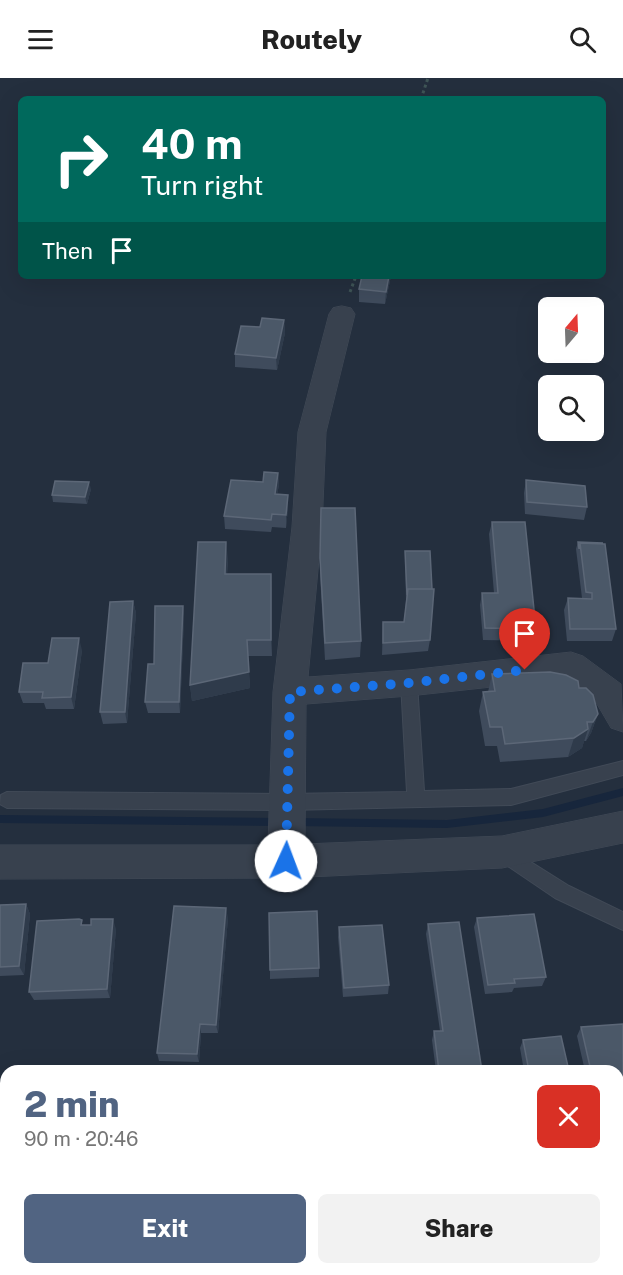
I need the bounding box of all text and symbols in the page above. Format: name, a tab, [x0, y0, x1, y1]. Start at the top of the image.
icon: menu	[24, 23, 57, 56]
text: Routely	[261, 23, 362, 55]
icon: search	[566, 23, 599, 56]
text: 40 m	[141, 119, 243, 168]
icon: right	[42, 120, 120, 198]
text: Turn right	[141, 169, 264, 201]
icon: arrive	[105, 234, 138, 267]
text: Then	[42, 238, 93, 264]
north arrow	[538, 297, 604, 363]
map controls	[538, 297, 604, 441]
button: search	[538, 375, 604, 441]
pin	[499, 608, 550, 670]
icon: arrive	[508, 617, 541, 650]
position arrow	[254, 829, 318, 893]
text: 2 min	[24, 1083, 120, 1125]
button: close	[537, 1085, 600, 1148]
text: 90 m · 20:46	[24, 1127, 139, 1151]
button: Exit	[24, 1194, 306, 1263]
button: Share	[318, 1194, 600, 1263]

